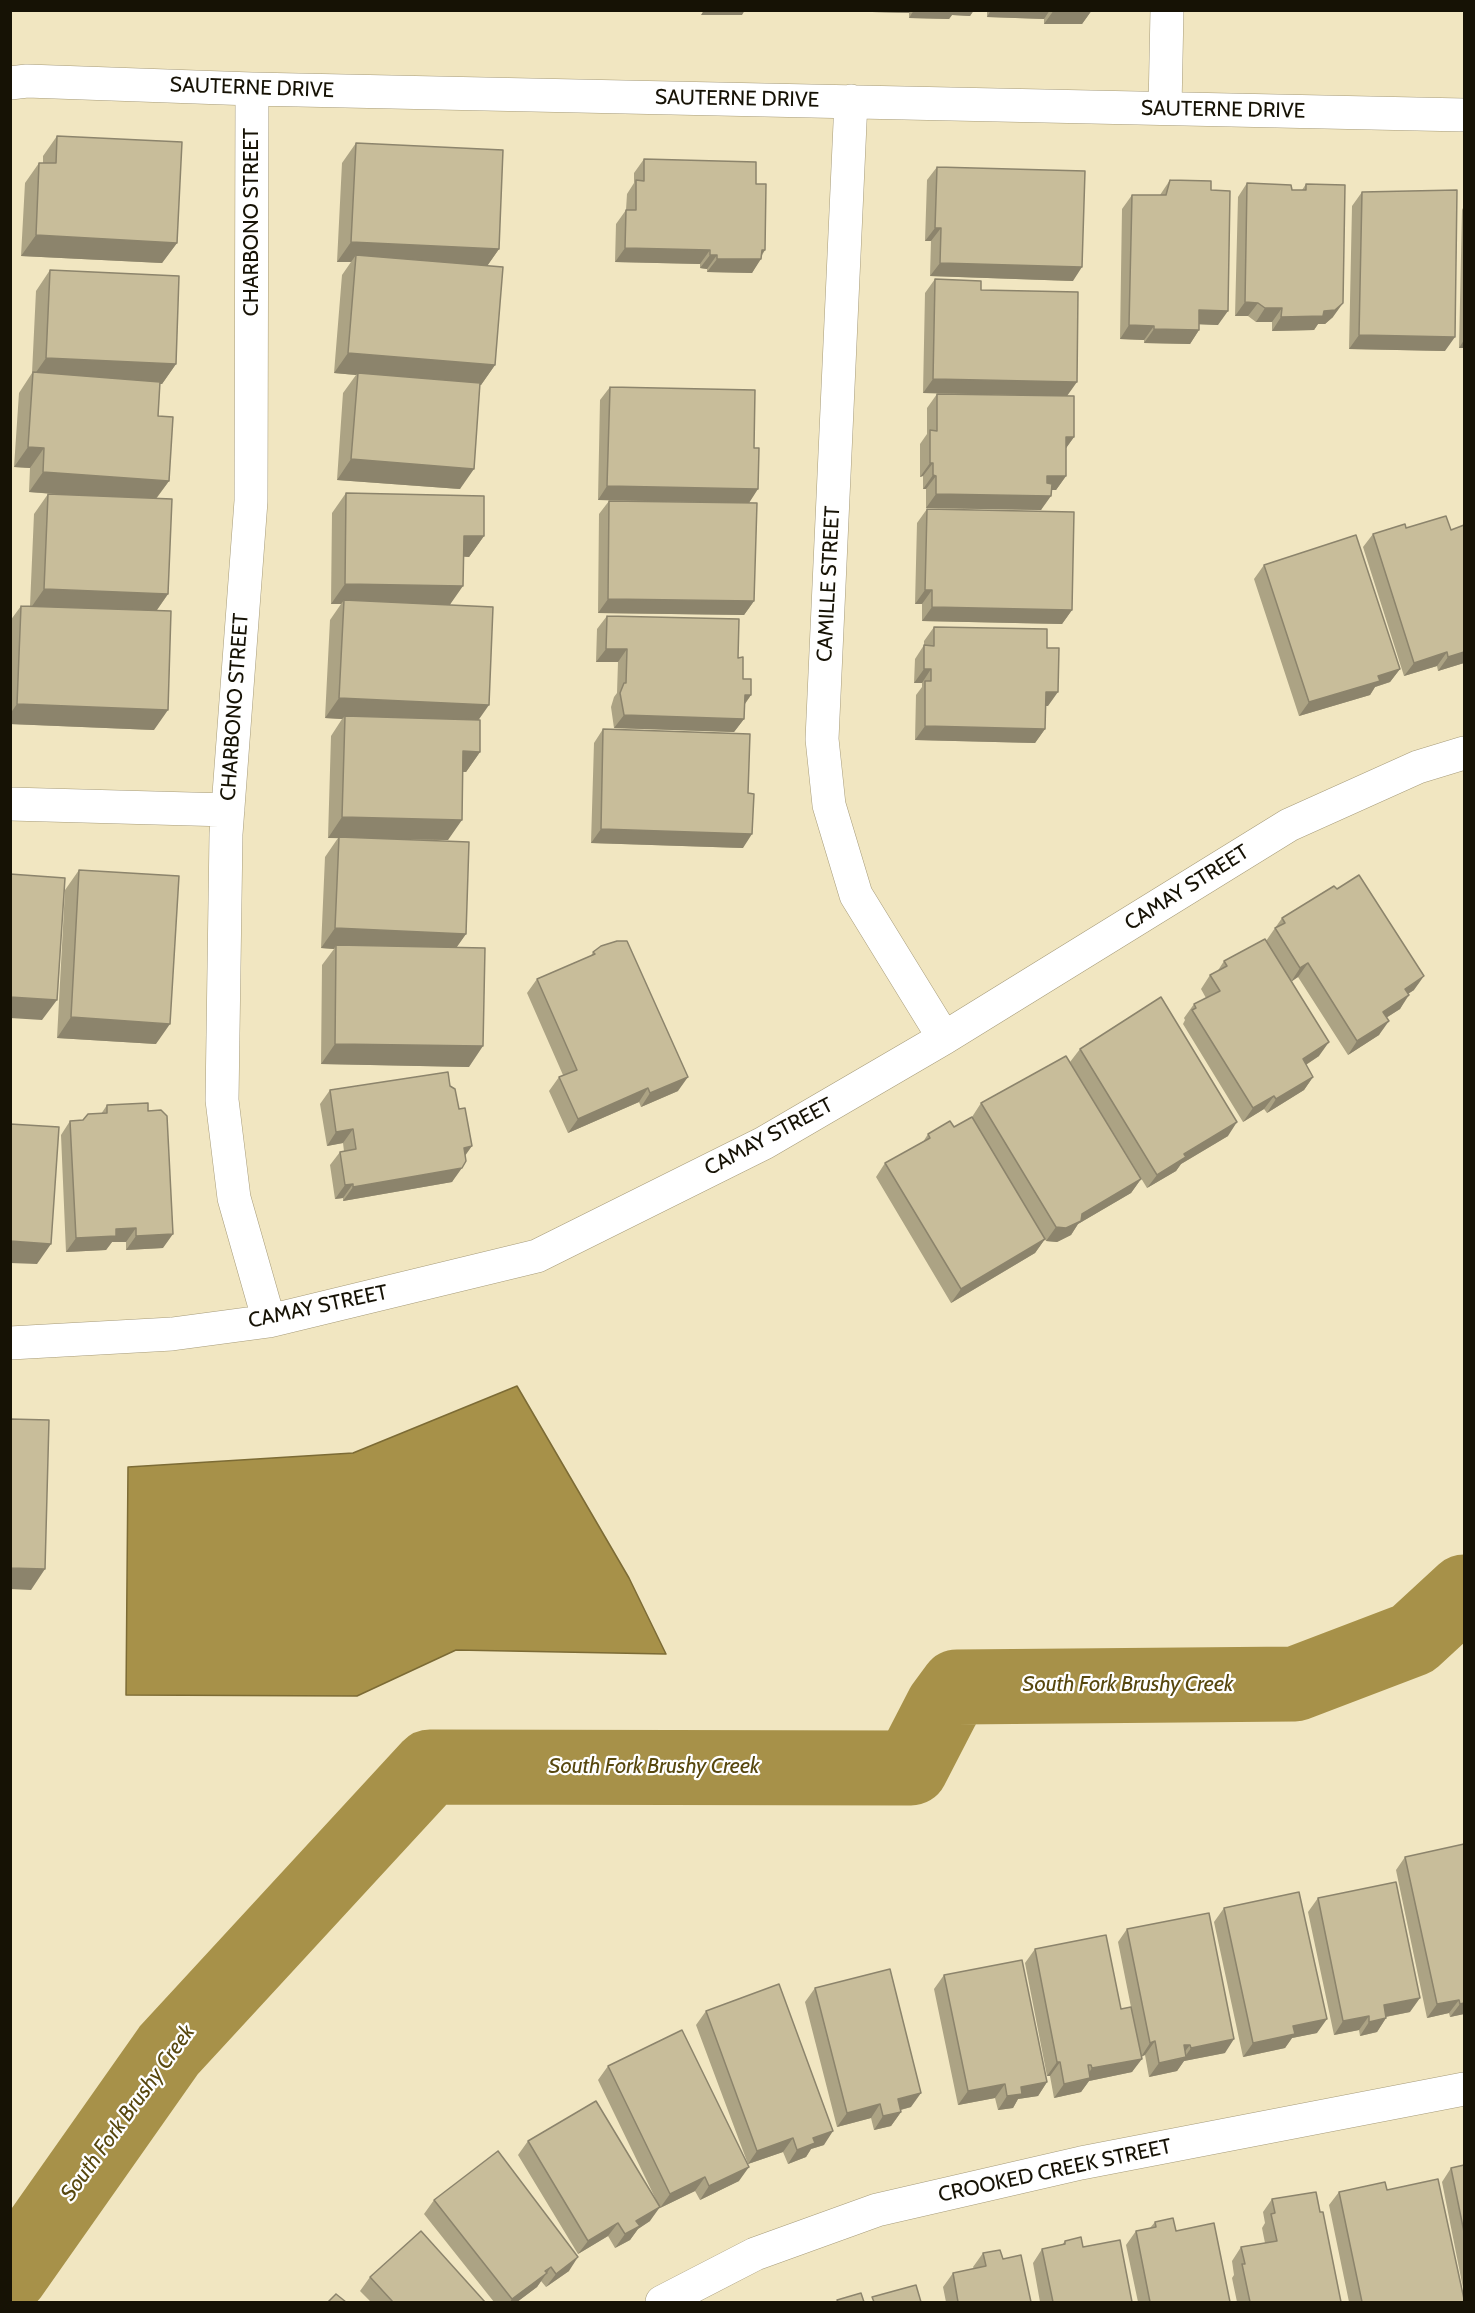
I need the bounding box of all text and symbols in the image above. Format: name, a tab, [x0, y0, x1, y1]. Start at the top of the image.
street label: SAUTERNE DRIVE	[169, 73, 335, 103]
street label: SAUTERNE DRIVE	[655, 85, 819, 113]
street label: SAUTERNE DRIVE	[1141, 96, 1305, 124]
street label: CHARBONO STREET	[239, 128, 265, 316]
street label: CAMILLE STREET	[812, 505, 846, 663]
street label: CHARBONO STREET	[216, 612, 254, 802]
street label: CAMAY STREET	[1120, 840, 1254, 936]
street label: CAMAY STREET	[701, 1093, 837, 1181]
street label: CAMAY STREET	[246, 1280, 390, 1334]
water label: South Fork Brushy Creek	[1023, 1672, 1233, 1698]
water label: South Fork Brushy Creek	[549, 1754, 759, 1780]
water label: South Fork Brushy Creek	[55, 2020, 201, 2206]
street label: CROOKED CREEK STREET	[936, 2134, 1174, 2208]

